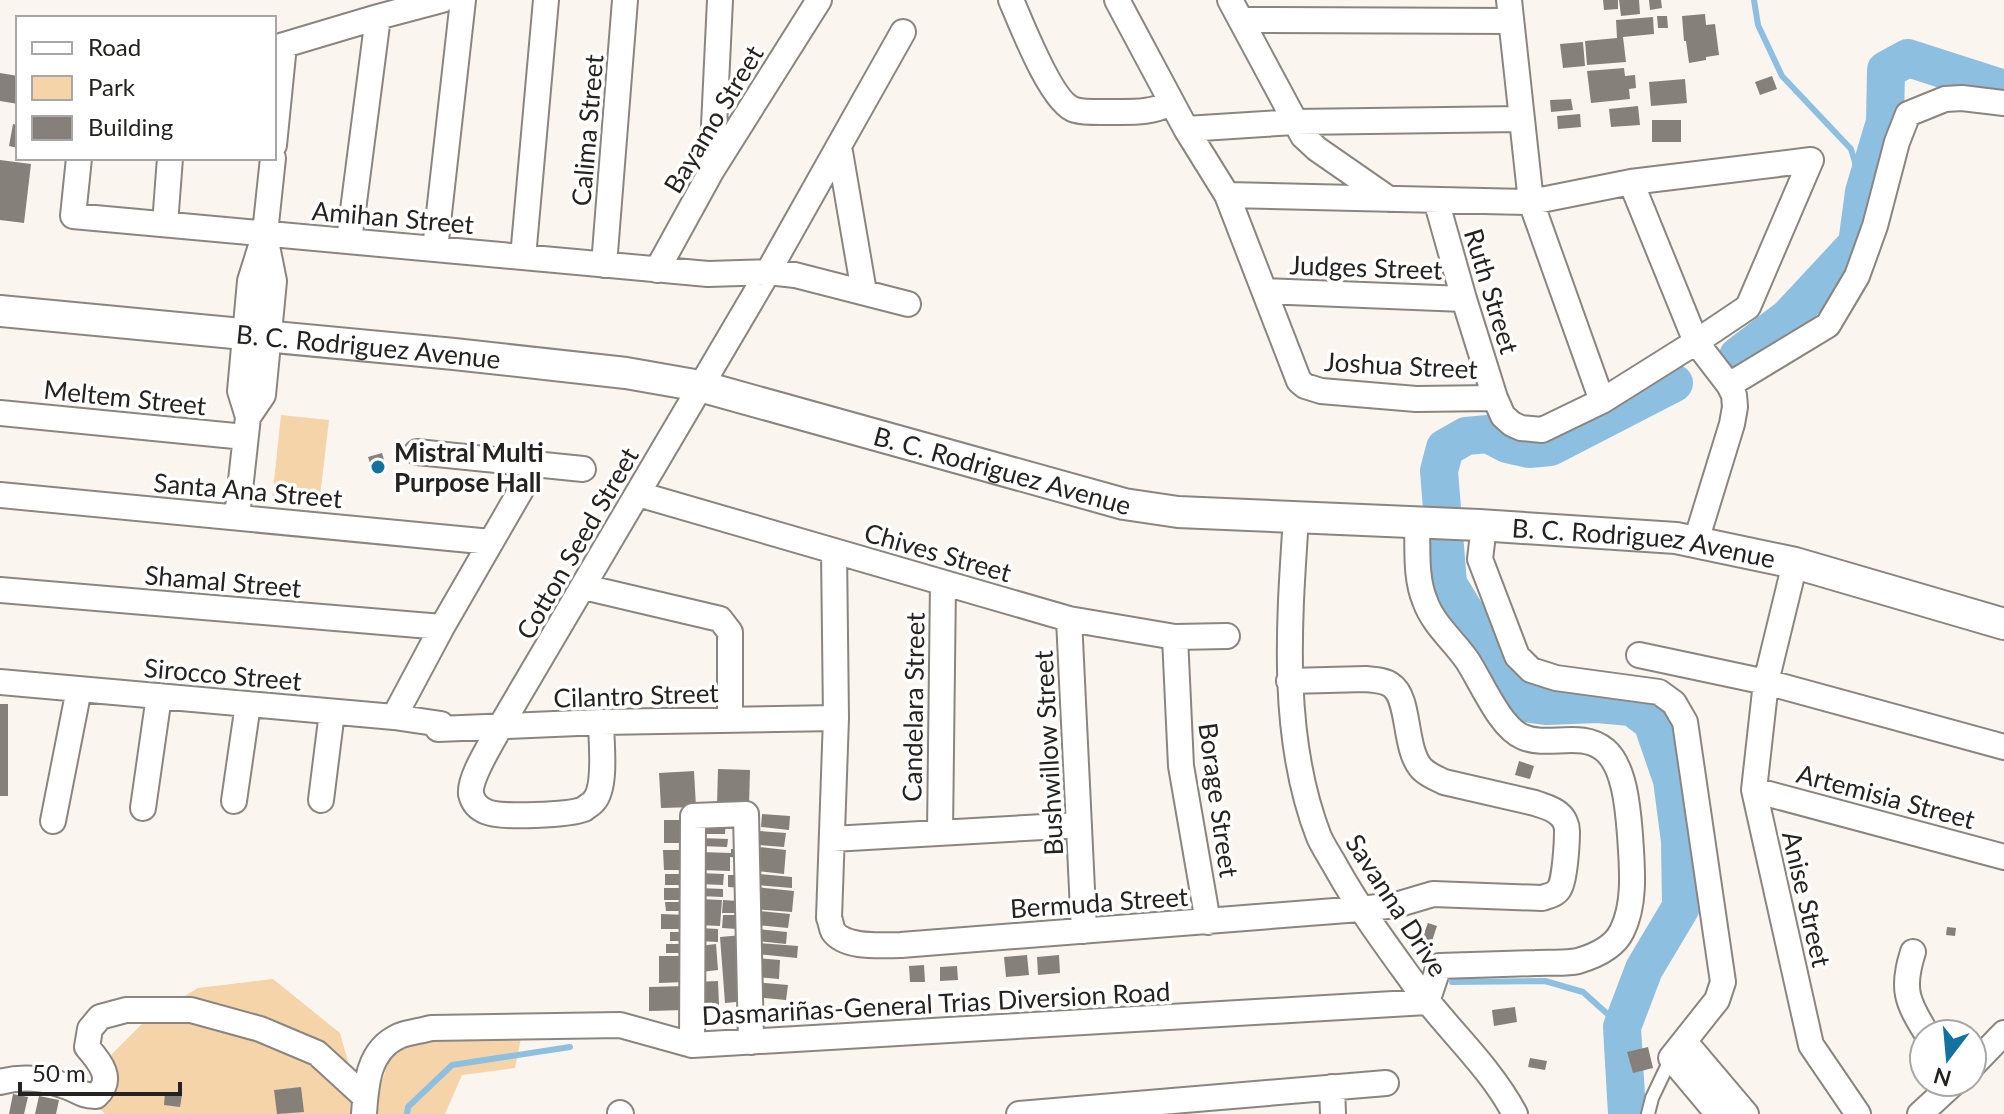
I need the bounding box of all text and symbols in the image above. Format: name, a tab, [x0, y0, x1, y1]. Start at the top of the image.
legend	[16, 16, 276, 160]
text: Road	[88, 32, 141, 61]
street label: Bayamo Street	[656, 39, 770, 199]
street label: Calima Street	[564, 52, 610, 207]
text: Park	[88, 72, 136, 101]
text: Building	[88, 112, 173, 141]
street label: Amihan Street	[311, 194, 476, 240]
street label: Ruth Street	[1458, 225, 1526, 358]
street label: Judges Street	[1289, 248, 1444, 286]
street label: B. C. Rodriguez Avenue	[235, 317, 502, 375]
street label: Joshua Street	[1323, 345, 1479, 385]
street label: Meltem Street	[42, 373, 208, 422]
street label: B. C. Rodriguez Avenue	[870, 419, 1135, 521]
place label: Mistral Multi Purpose Hall	[394, 436, 544, 498]
street label: Cotton Seed Street	[509, 441, 645, 645]
marker: Mistral Multi Purpose Hall	[369, 458, 387, 476]
street label: Santa Ana Street	[152, 466, 344, 514]
street label: B. C. Rodriguez Avenue	[1511, 511, 1778, 574]
street label: Chives Street	[861, 516, 1016, 588]
street label: Shamal Street	[143, 558, 303, 604]
street label: Candelara Street	[895, 611, 931, 802]
street label: Bushwillow Street	[1027, 649, 1069, 856]
street label: Sirocco Street	[143, 651, 304, 697]
street label: Cilantro Street	[553, 676, 720, 714]
street label: Borage Street	[1192, 721, 1246, 880]
street label: Artemisia Street	[1793, 757, 1979, 835]
street label: Savanna Drive	[1339, 828, 1455, 982]
street label: Anise Street	[1776, 828, 1838, 971]
street label: Bermuda Street	[1009, 880, 1190, 924]
street label: Dasmariñas-General Trias Diversion Road	[701, 975, 1171, 1031]
north arrow	[1908, 1018, 1988, 1098]
scale bar	[20, 1046, 180, 1096]
text: 50 m	[32, 1058, 86, 1087]
text: N	[1930, 1062, 1954, 1093]

